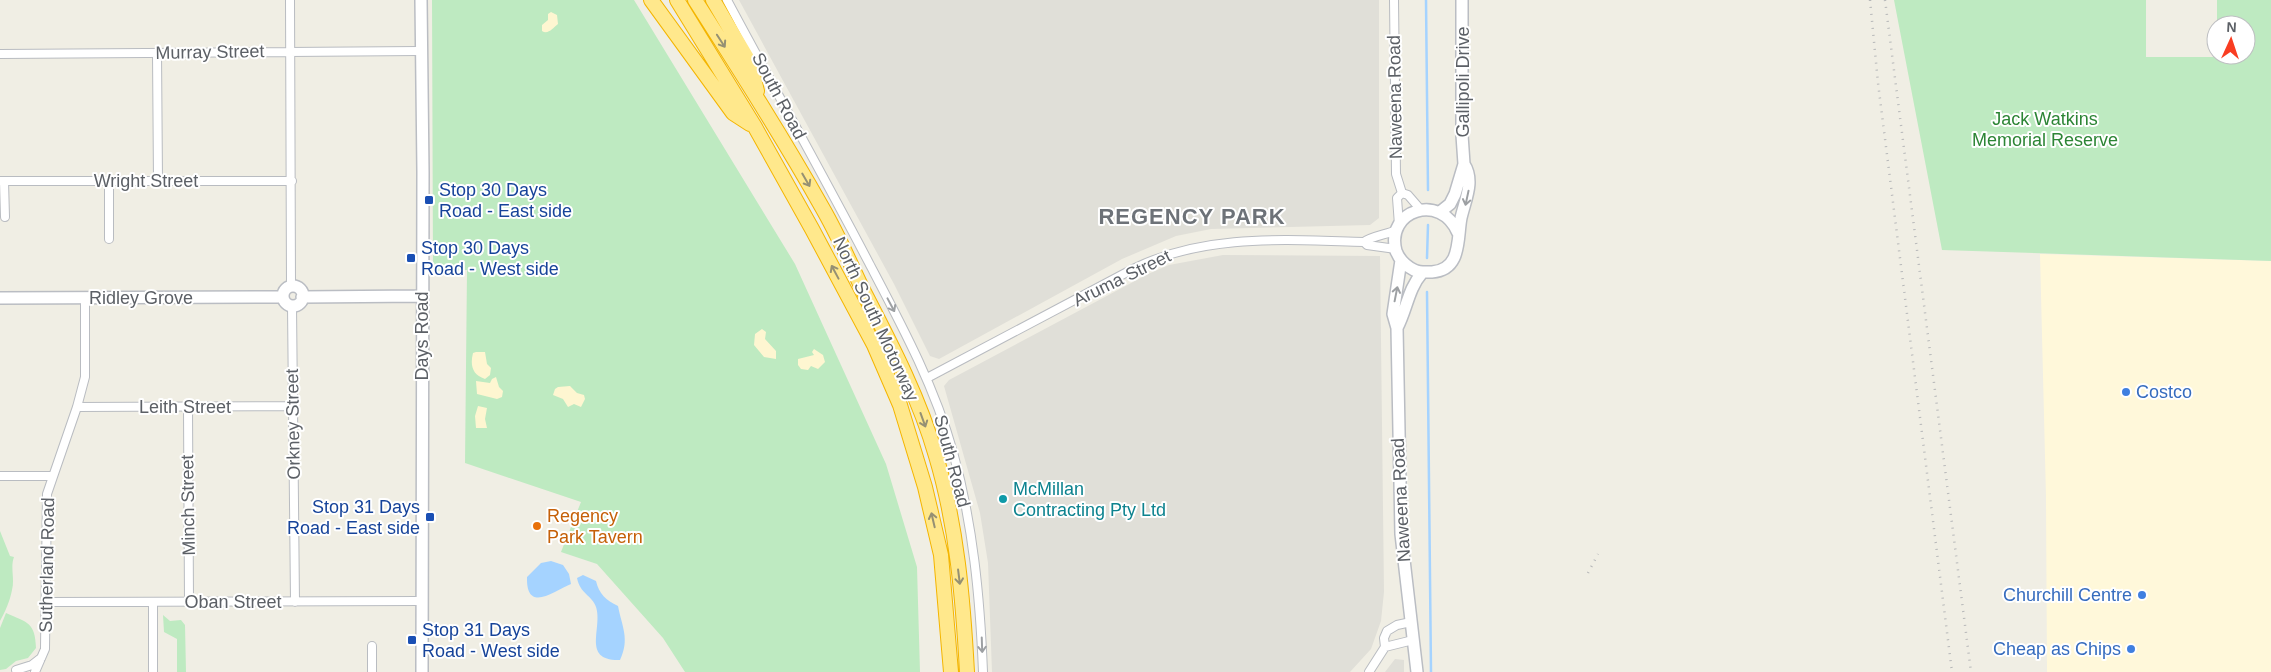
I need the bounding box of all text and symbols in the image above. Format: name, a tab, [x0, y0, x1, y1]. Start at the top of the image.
north arrow	[2206, 15, 2256, 65]
text: N	[2226, 19, 2237, 35]
street label: Gallipoli Drive	[1453, 26, 1473, 138]
one-way arrow	[716, 34, 726, 48]
street label: Naweena Road	[1384, 35, 1406, 159]
street label: Murray Street	[155, 41, 265, 63]
street label: South Road	[748, 49, 810, 143]
park label: Jack Watkins Memorial Reserve	[1972, 109, 2118, 150]
street label: Wright Street	[94, 171, 198, 191]
one-way arrow	[801, 172, 811, 186]
place label: Stop 30 Days Road - East side	[439, 180, 572, 221]
one-way arrow	[1462, 190, 1471, 206]
marker: Stop 30 Days Road - East side	[423, 194, 435, 206]
district label: REGENCY PARK	[1098, 204, 1286, 229]
street label: North South Motorway	[829, 234, 923, 404]
place label: Stop 30 Days Road - West side	[421, 238, 559, 279]
street label: Aruma Street	[1070, 246, 1174, 310]
marker: Stop 30 Days Road - West side	[405, 252, 417, 264]
one-way arrow	[830, 265, 839, 280]
one-way arrow	[1392, 287, 1402, 303]
street label: Ridley Grove	[89, 288, 193, 308]
street label: Days Road	[412, 291, 432, 381]
one-way arrow	[887, 297, 896, 312]
street label: Orkney Street	[282, 368, 304, 480]
place label: Costco	[2136, 382, 2192, 402]
marker: Costco	[2120, 386, 2132, 398]
street label: Leith Street	[139, 397, 231, 417]
one-way arrow	[919, 411, 928, 427]
street label: South Road	[930, 412, 974, 510]
street label: Naweena Road	[1388, 438, 1414, 562]
street label: Minch Street	[177, 454, 199, 556]
place label: McMillan Contracting Pty Ltd	[1013, 479, 1166, 520]
marker: McMillan Contracting Pty Ltd	[997, 493, 1009, 505]
street label: Sutherland Road	[36, 497, 58, 633]
place label: Stop 31 Days Road - East side	[287, 497, 420, 538]
place label: Regency Park Tavern	[547, 506, 643, 547]
marker: Stop 31 Days Road - East side	[424, 511, 436, 523]
one-way arrow	[928, 512, 937, 528]
marker: Regency Park Tavern	[531, 520, 543, 532]
one-way arrow	[955, 569, 965, 585]
place label: Churchill Centre	[2003, 585, 2132, 605]
marker: Churchill Centre	[2136, 589, 2148, 601]
street label: Oban Street	[184, 592, 282, 612]
place label: Stop 31 Days Road - West side	[422, 620, 560, 661]
marker: Stop 31 Days Road - West side	[406, 634, 418, 646]
one-way arrow	[977, 636, 986, 652]
place label: Cheap as Chips	[1993, 639, 2121, 659]
marker: Cheap as Chips	[2125, 643, 2137, 655]

